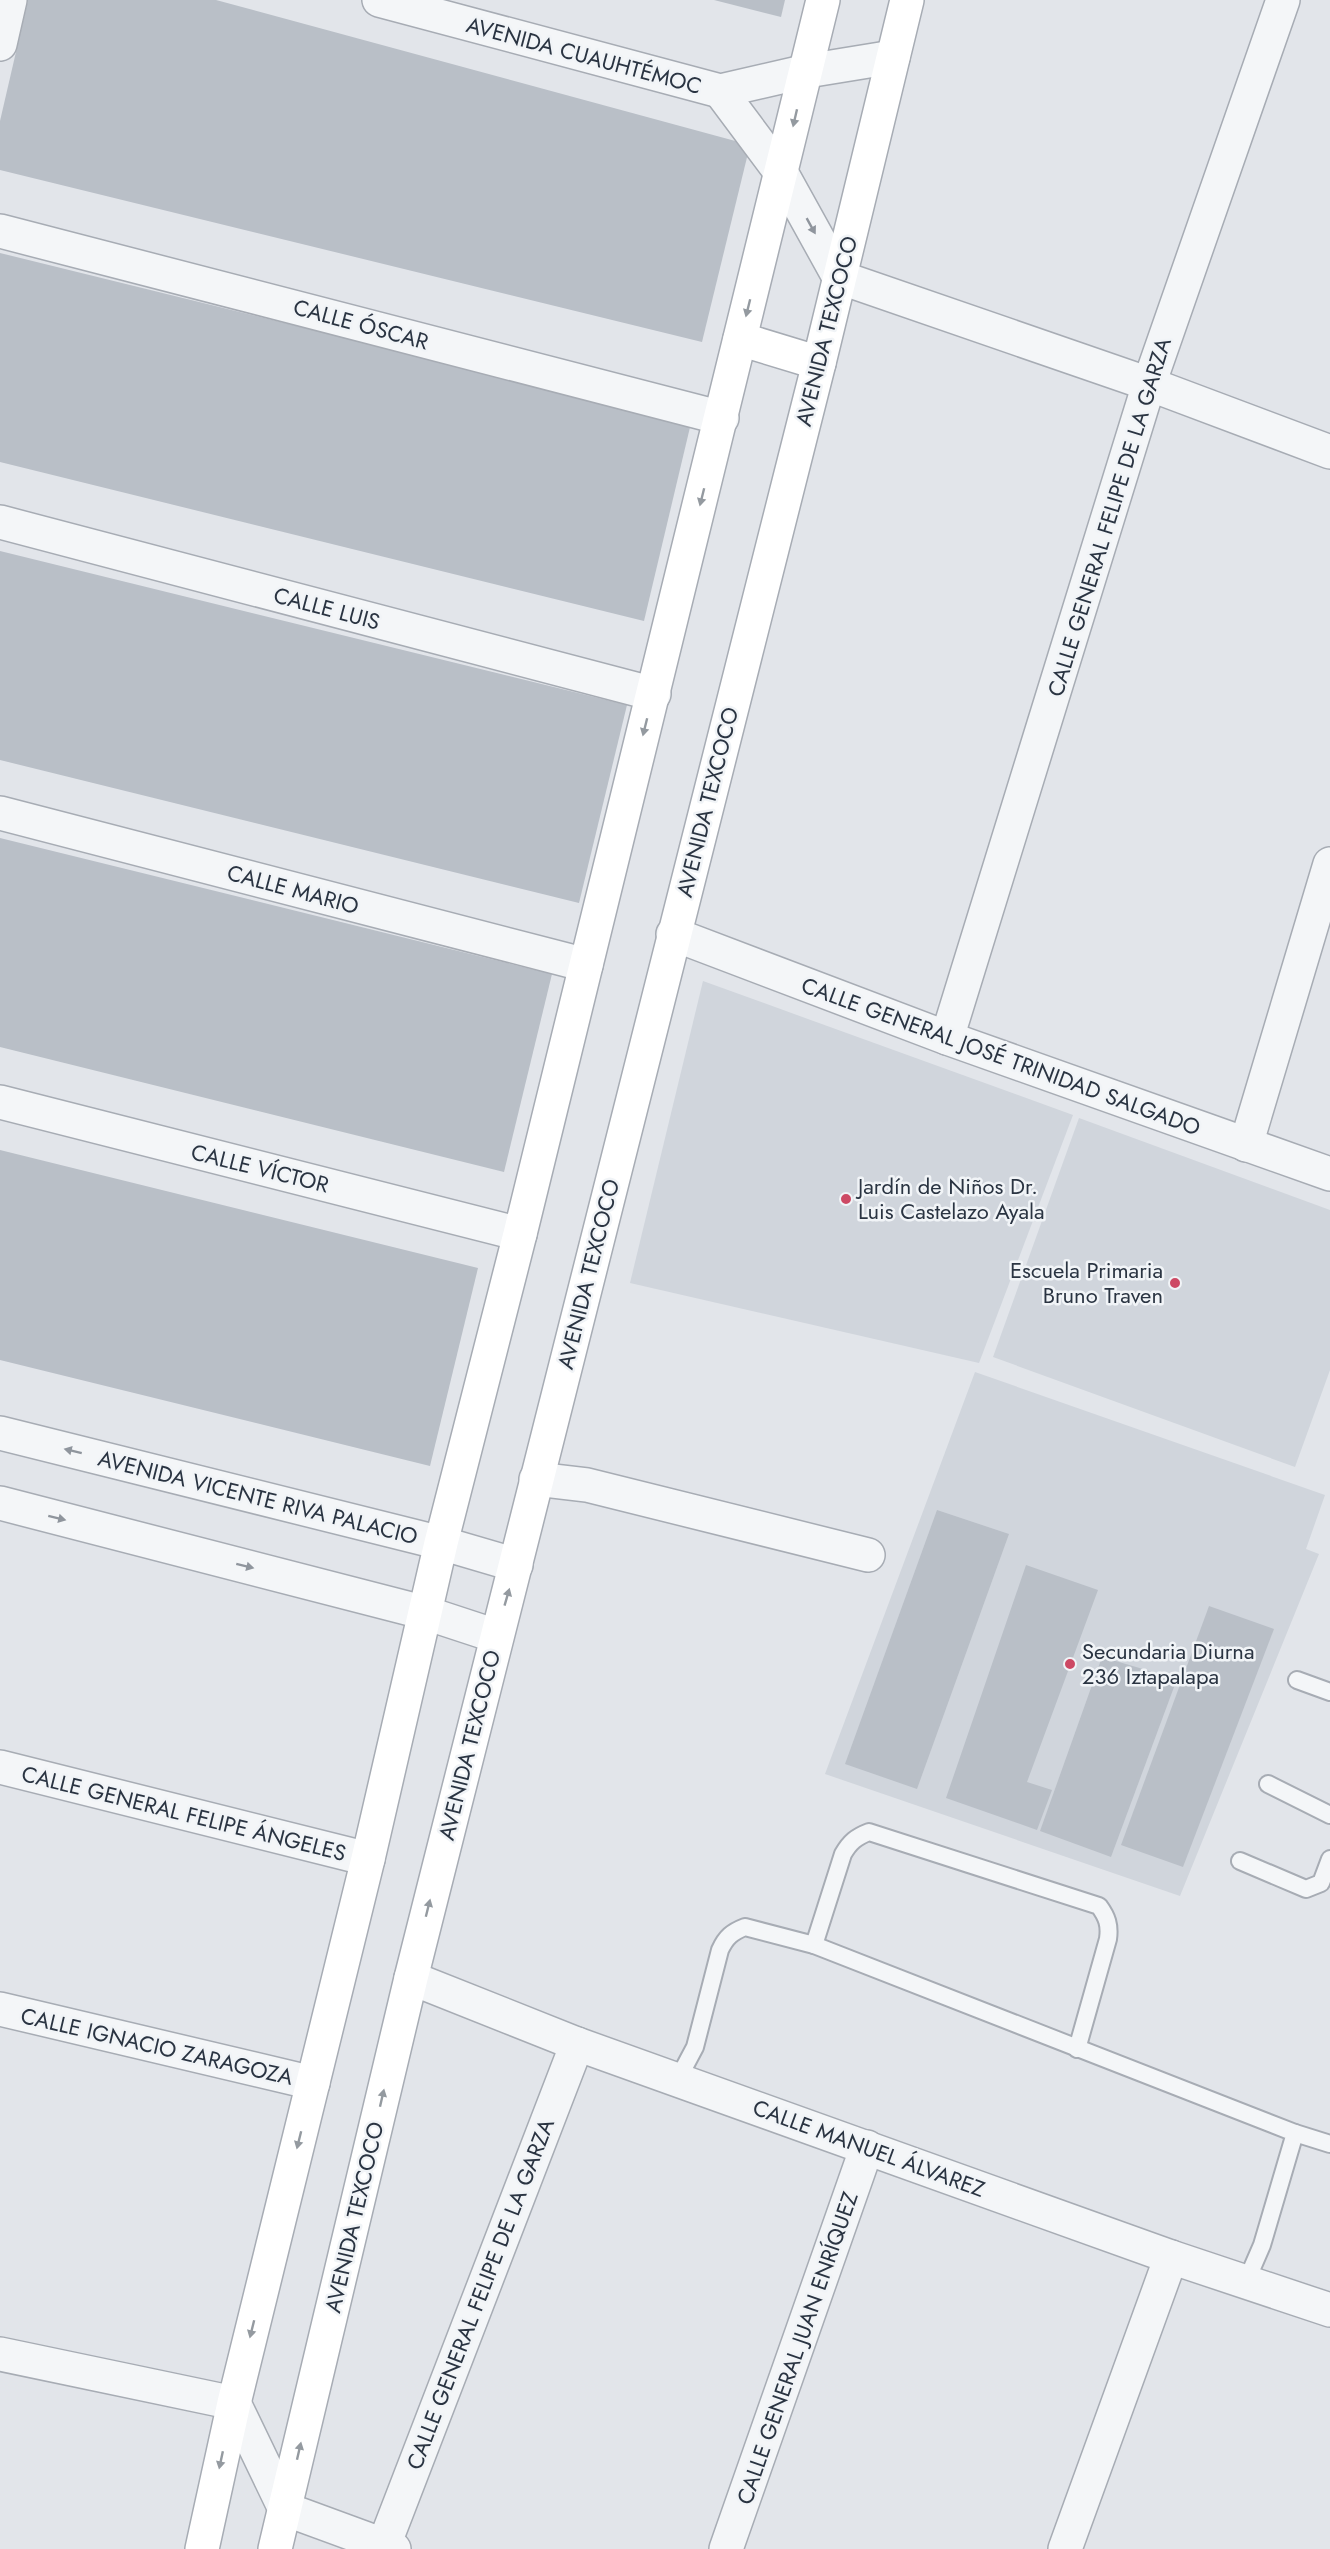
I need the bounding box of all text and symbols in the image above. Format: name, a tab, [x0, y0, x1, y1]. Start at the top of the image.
street label: AVENIDA CUAUHTÉMOC	[463, 8, 705, 102]
one-way arrow	[790, 109, 800, 128]
one-way arrow	[806, 218, 816, 235]
street label: AVENIDA TEXCOCO	[787, 232, 865, 430]
street label: CALLE ÓSCAR	[290, 291, 433, 358]
one-way arrow	[743, 298, 753, 317]
street label: CALLE GENERAL FELIPE DE LA GARZA	[1039, 333, 1179, 700]
one-way arrow	[697, 488, 707, 506]
street label: CALLE LUIS	[270, 578, 384, 638]
street label: AVENIDA TEXCOCO	[668, 703, 746, 901]
one-way arrow	[640, 718, 650, 736]
street label: CALLE MARIO	[224, 856, 362, 922]
street label: CALLE GENERAL JOSÉ TRINIDAD SALGADO	[797, 969, 1205, 1143]
street label: CALLE VÍCTOR	[188, 1135, 333, 1201]
place label: Jardín de Niños Dr. Luis Castelazo Ayala	[855, 1170, 1045, 1227]
street label: AVENIDA TEXCOCO	[549, 1175, 627, 1373]
marker: Jardín de Niños Dr. Luis Castelazo Ayala	[839, 1192, 853, 1206]
place label: Escuela Primaria Bruno Traven	[1010, 1254, 1163, 1311]
marker: Escuela Primaria Bruno Traven	[1168, 1276, 1182, 1290]
street label: AVENIDA VICENTE RIVA PALACIO	[95, 1442, 421, 1552]
one-way arrow	[64, 1446, 82, 1455]
one-way arrow	[47, 1513, 66, 1523]
one-way arrow	[236, 1562, 255, 1572]
one-way arrow	[503, 1588, 512, 1606]
place label: Secundaria Diurna 236 Iztapalapa	[1082, 1635, 1254, 1692]
street label: AVENIDA TEXCOCO	[430, 1646, 508, 1844]
marker: Secundaria Diurna 236 Iztapalapa	[1063, 1657, 1077, 1671]
street label: CALLE GENERAL FELIPE ÁNGELES	[18, 1757, 350, 1869]
one-way arrow	[424, 1899, 433, 1917]
street label: CALLE IGNACIO ZARAGOZA	[18, 1999, 297, 2093]
one-way arrow	[378, 2089, 388, 2107]
street label: CALLE MANUEL ÁLVAREZ	[748, 2091, 990, 2205]
street label: CALLE GENERAL FELIPE DE LA GARZA	[398, 2113, 562, 2474]
street label: AVENIDA TEXCOCO	[316, 2118, 392, 2316]
one-way arrow	[294, 2131, 304, 2149]
street label: CALLE GENERAL JUAN ENRÍQUEZ	[728, 2187, 866, 2509]
one-way arrow	[247, 2320, 257, 2339]
one-way arrow	[295, 2442, 304, 2461]
one-way arrow	[216, 2451, 225, 2470]

